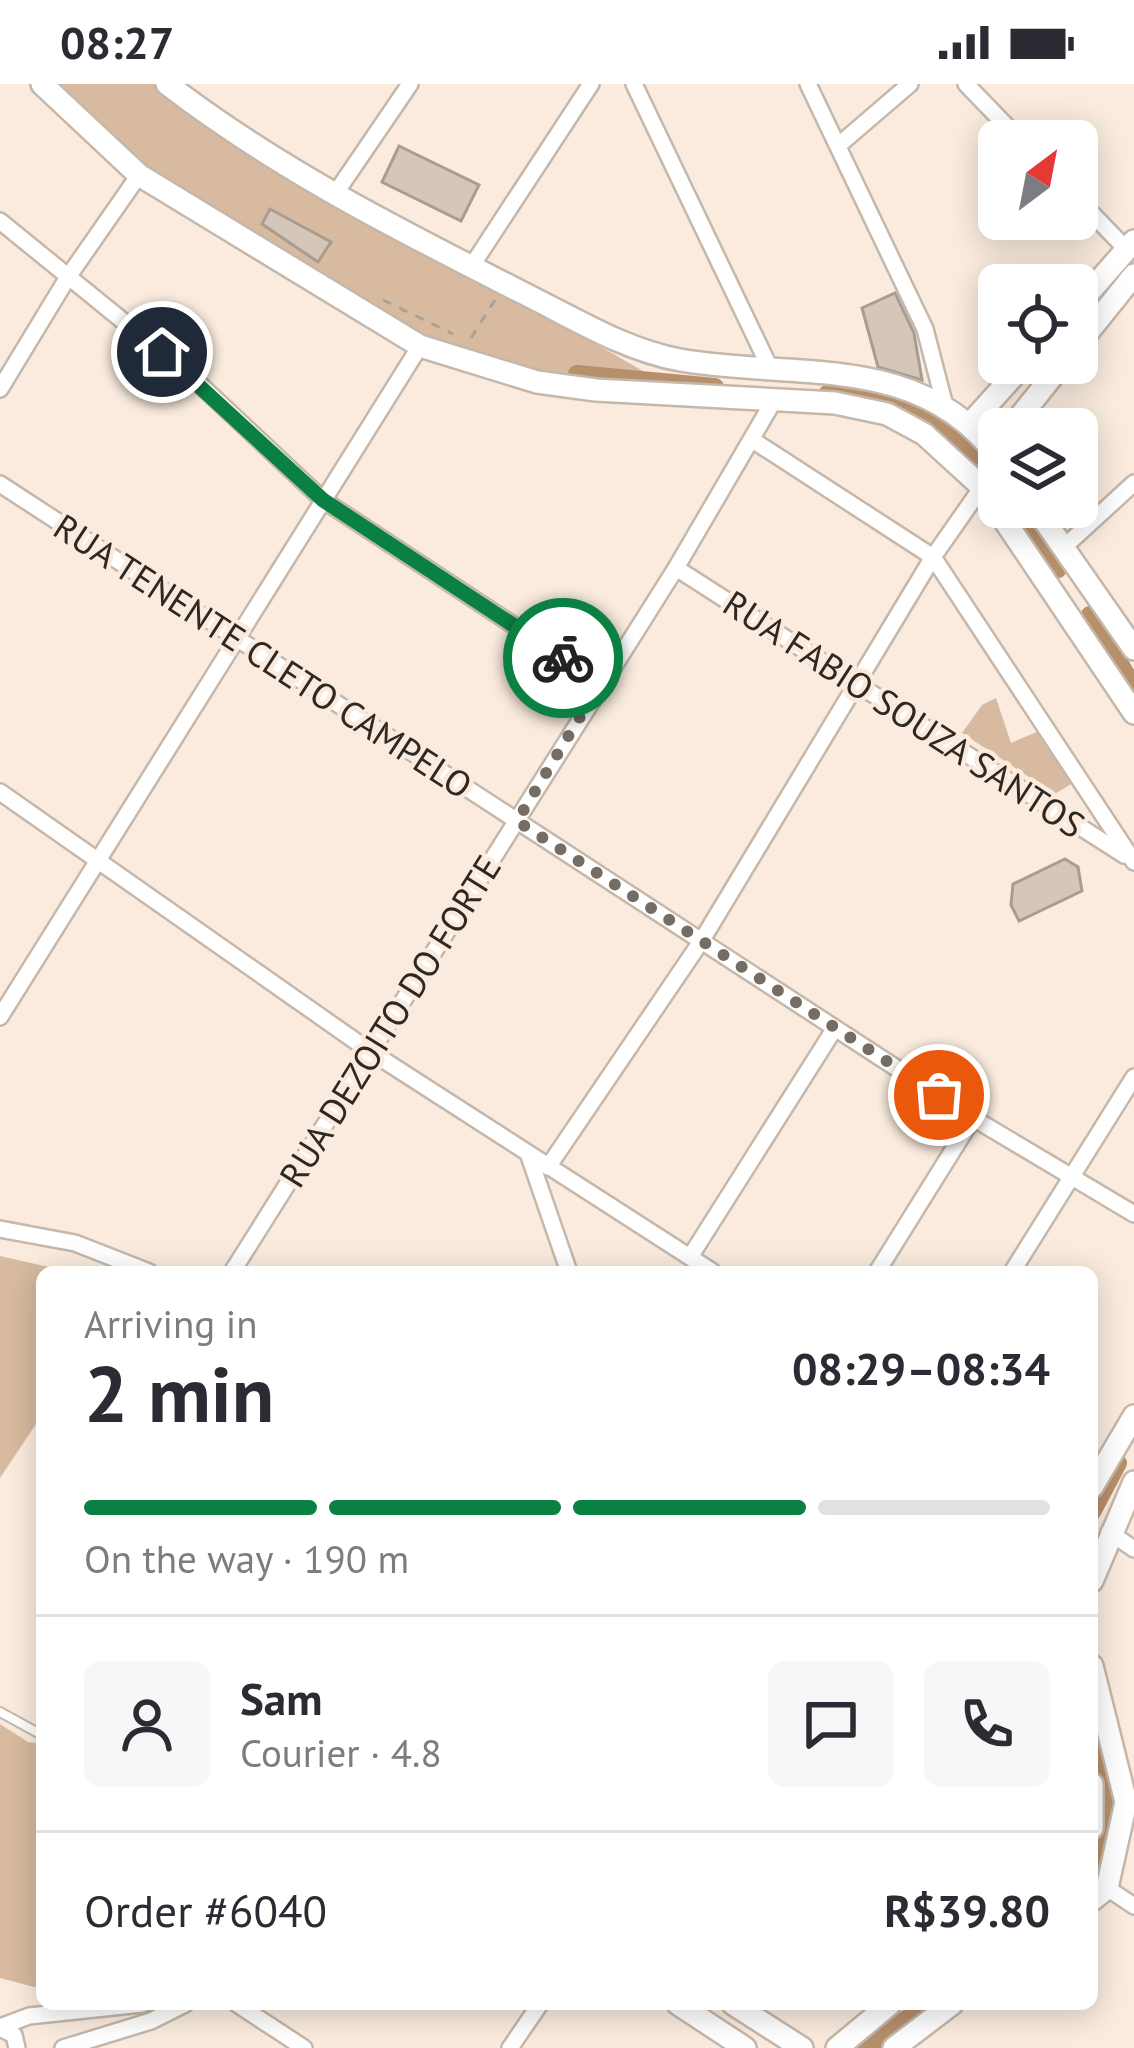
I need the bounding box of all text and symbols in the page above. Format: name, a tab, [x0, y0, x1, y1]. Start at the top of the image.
text: 08:27	[60, 13, 174, 71]
north arrow	[978, 120, 1098, 240]
map controls	[978, 120, 1098, 528]
button: locate	[978, 264, 1098, 384]
pin	[111, 301, 213, 403]
icon: home	[129, 319, 195, 385]
button: layers	[978, 408, 1098, 528]
street label: RUA TENENTE CLETO CAMPELO	[45, 503, 481, 809]
street label: RUA FABIO SOUZA SANTOS	[715, 579, 1094, 848]
courier	[503, 598, 623, 718]
icon: bike	[530, 625, 596, 691]
street label: RUA DEZOITO DO FORTE	[268, 846, 511, 1196]
pin	[888, 1044, 990, 1146]
icon: bag	[906, 1062, 972, 1128]
text: Arriving in	[84, 1298, 258, 1349]
text: 08:29–08:34	[792, 1339, 1050, 1397]
text: 2 min	[84, 1343, 274, 1444]
text: On the way · 190 m	[84, 1533, 409, 1584]
button: person	[84, 1661, 210, 1787]
button: chat	[768, 1661, 894, 1787]
button: phone	[924, 1661, 1050, 1787]
text: Sam	[240, 1669, 322, 1727]
text: Courier · 4.8	[240, 1727, 442, 1778]
text: Order #6040	[84, 1881, 327, 1939]
text: R$39.80	[884, 1881, 1050, 1939]

